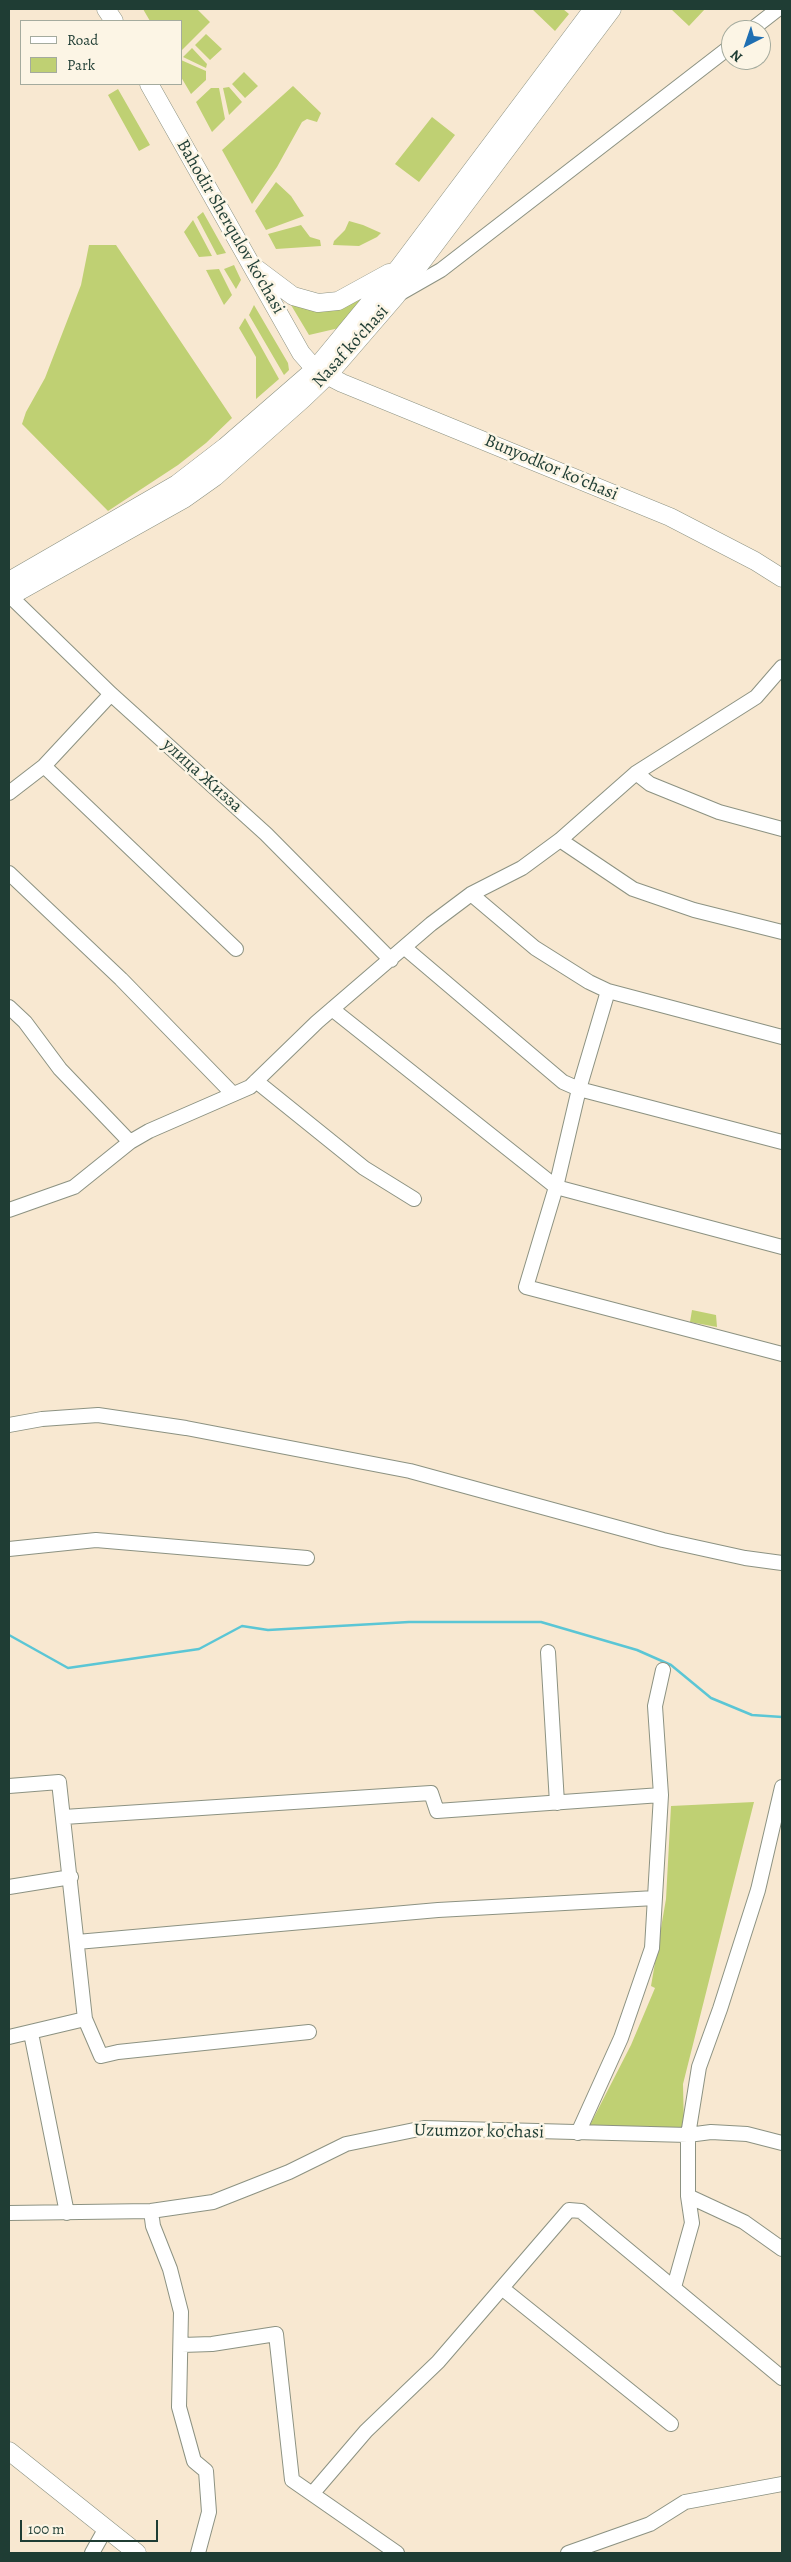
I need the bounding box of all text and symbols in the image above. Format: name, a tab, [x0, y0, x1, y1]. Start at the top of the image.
legend	[20, 20, 182, 85]
north arrow	[721, 20, 771, 70]
text: Road	[67, 30, 98, 50]
text: N	[726, 45, 747, 66]
text: Park	[67, 55, 95, 75]
street label: Bahodir Sherqulov ko‘chasi	[171, 136, 289, 318]
street label: Nasaf ko‘chasi	[308, 301, 394, 393]
street label: Bunyodkor koʻchasi	[481, 430, 621, 506]
street label: улица Жизза	[158, 734, 246, 818]
street label: Uzumzor ko'chasi	[414, 2120, 544, 2144]
scale bar	[22, 2510, 160, 2542]
text: 100 m	[28, 2519, 65, 2539]

